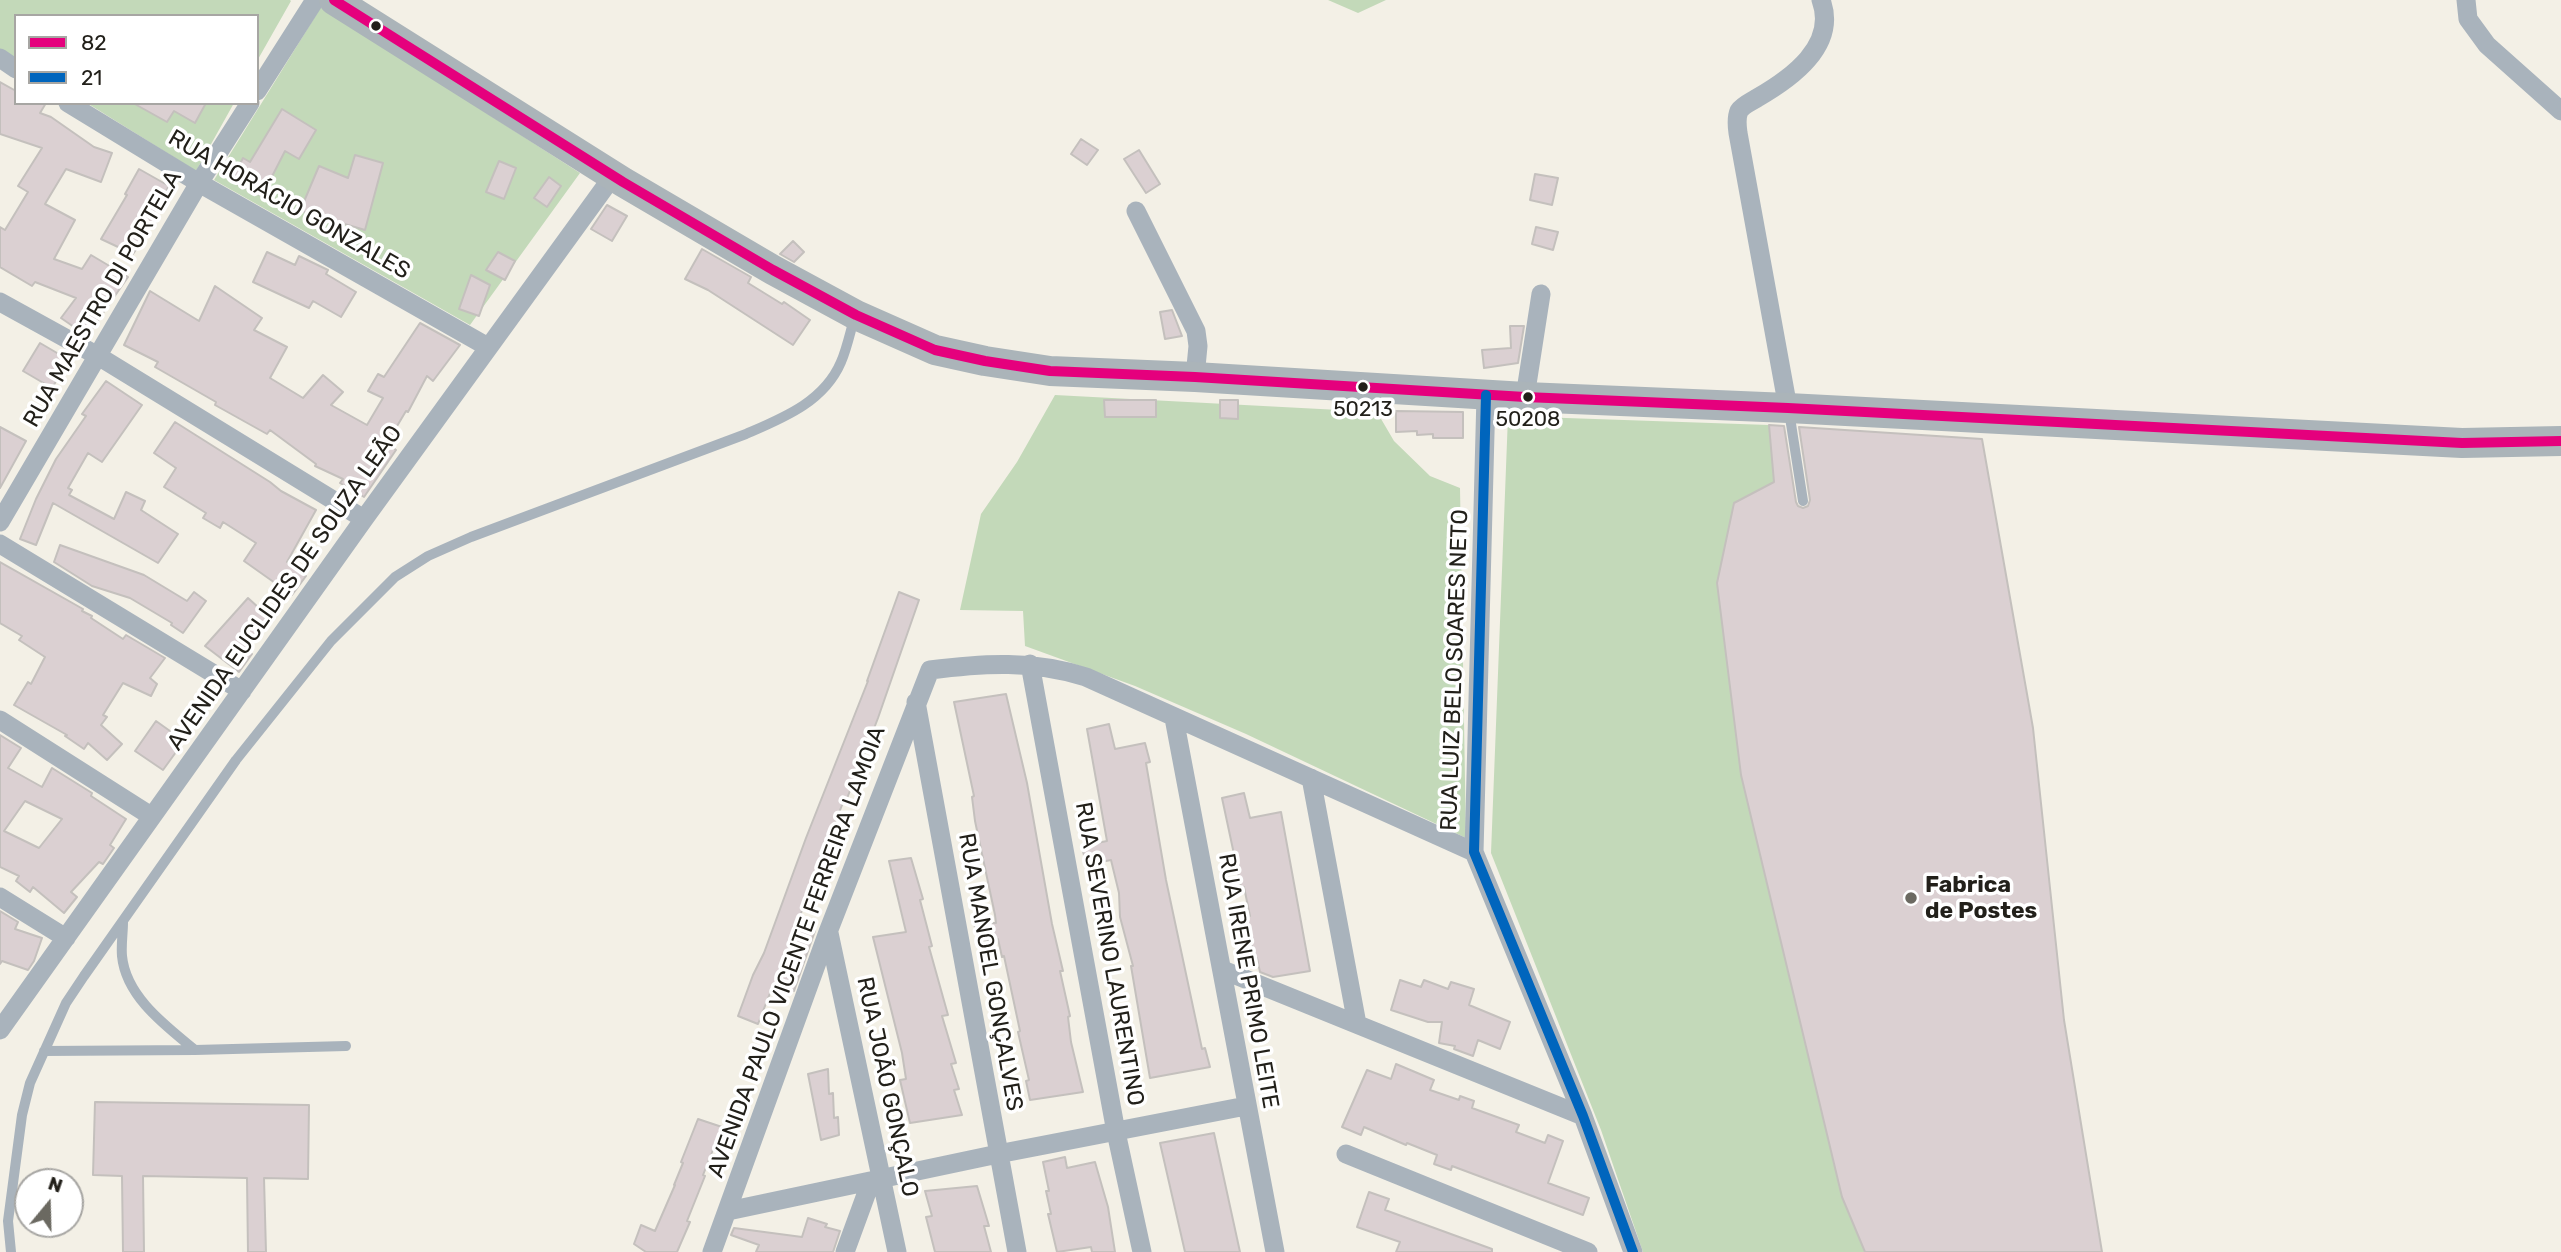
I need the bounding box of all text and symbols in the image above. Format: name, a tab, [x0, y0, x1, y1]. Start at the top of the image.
legend	[14, 14, 259, 105]
unlabelled marker	[369, 19, 383, 33]
text: 82	[81, 30, 107, 55]
text: 21	[81, 65, 102, 90]
street label: RUA HORÁCIO GONZALES	[163, 124, 415, 286]
street label: RUA MAESTRO DI PORTELA	[18, 166, 188, 432]
marker: 50213	[1356, 380, 1370, 394]
marker: 50208	[1521, 390, 1535, 404]
place label: 50213	[1333, 397, 1393, 423]
place label: 50208	[1496, 407, 1560, 433]
street label: AVENIDA EUCLIDES DE SOUZA LEÃO	[162, 420, 408, 756]
street label: RUA LUIZ BELO SOARES NETO	[1436, 509, 1474, 831]
street label: AVENIDA PAULO VICENTE FERREIRA LAMOIA	[702, 723, 892, 1181]
street label: RUA SEVERINO LAURENTINO	[1069, 800, 1149, 1108]
street label: RUA MANOEL GONÇALVES	[952, 831, 1028, 1113]
street label: RUA IRENE PRIMO LEITE	[1212, 851, 1284, 1111]
place label: Fabrica de Postes	[1925, 871, 2037, 925]
marker: Fabrica de Postes	[1903, 890, 1919, 906]
street label: RUA JOÃO GONÇALO	[850, 974, 924, 1200]
north arrow	[14, 1168, 84, 1238]
text: N	[45, 1171, 66, 1198]

